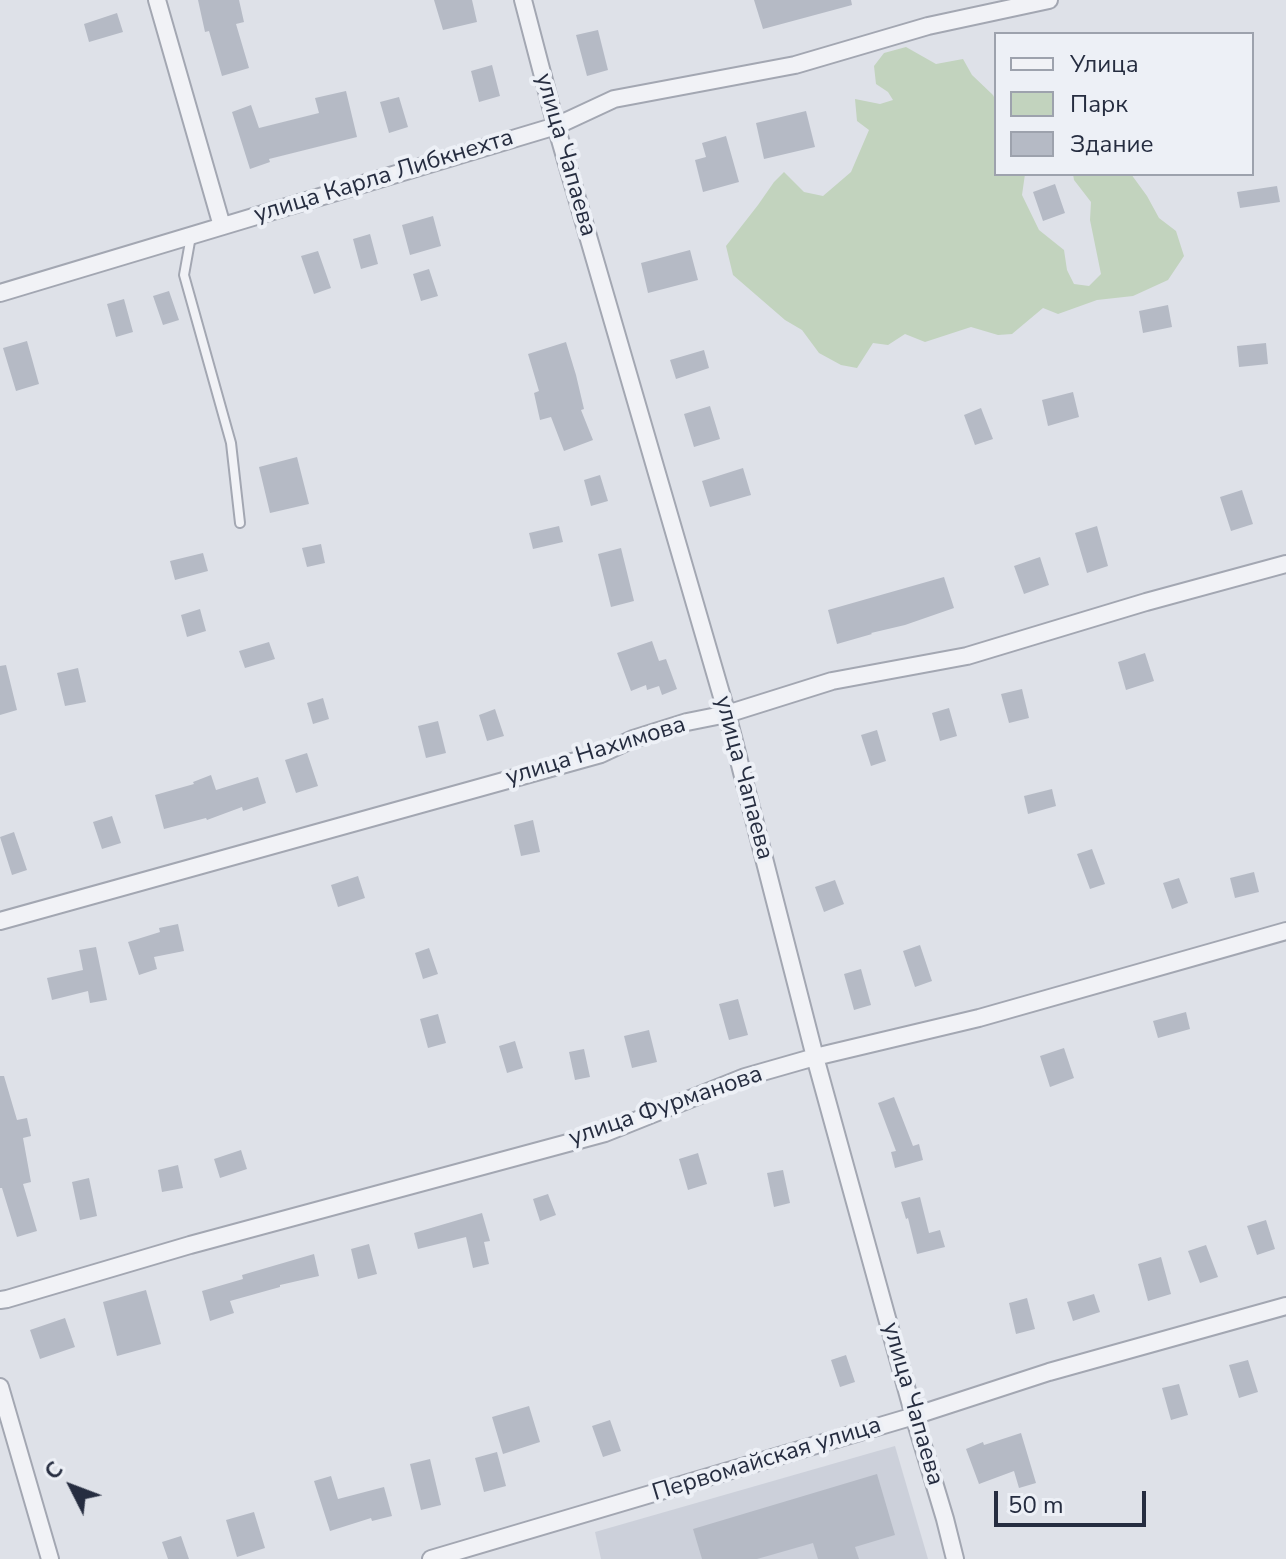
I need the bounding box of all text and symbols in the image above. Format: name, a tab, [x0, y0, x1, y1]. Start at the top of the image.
legend	[994, 32, 1254, 176]
text: Улица	[1070, 48, 1139, 80]
street label: улица Чапаева	[528, 70, 602, 240]
text: Парк	[1070, 88, 1128, 120]
street label: улица Карла Либкнехта	[251, 124, 517, 230]
text: Здание	[1070, 128, 1154, 160]
street label: улица Чапаева	[707, 693, 779, 863]
street label: улица Нахимова	[503, 711, 689, 793]
street label: улица Фурманова	[565, 1060, 767, 1154]
street label: улица Чапаева	[875, 1319, 949, 1489]
street label: Первомайская улица	[649, 1411, 885, 1509]
north arrow	[32, 1447, 112, 1527]
text: С	[38, 1455, 70, 1487]
scale bar	[998, 1475, 1150, 1525]
text: 50 m	[1008, 1489, 1064, 1521]

